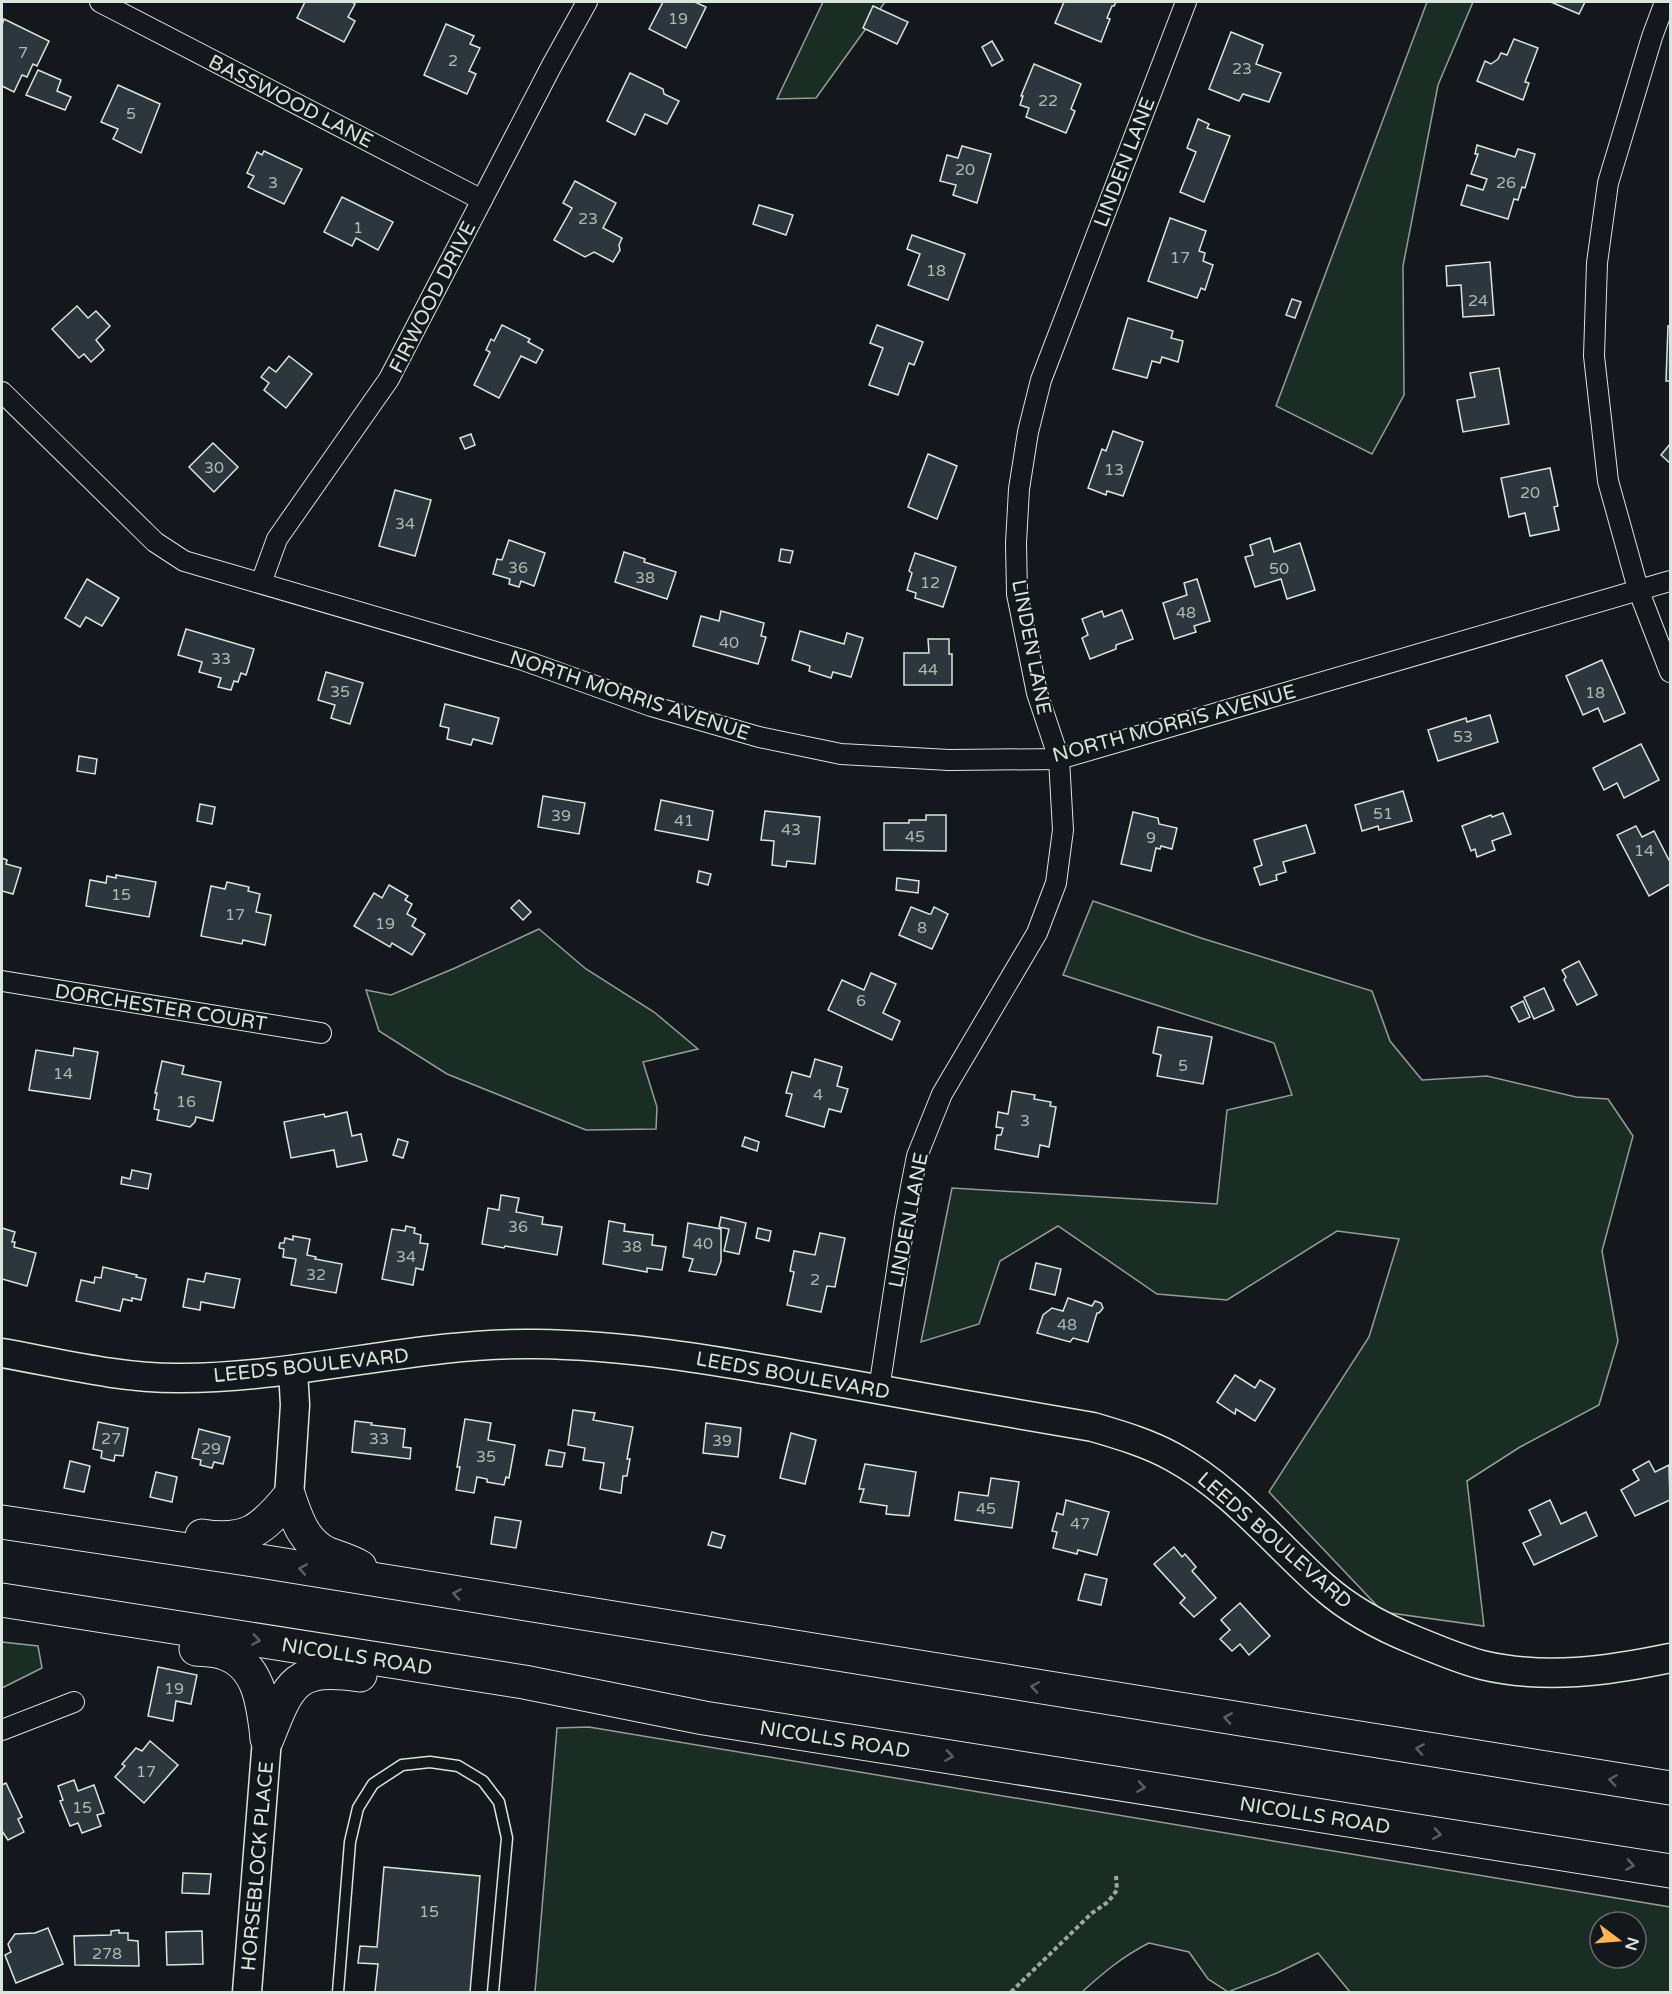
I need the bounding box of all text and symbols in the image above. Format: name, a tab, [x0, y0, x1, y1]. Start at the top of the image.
house number: 19	[668, 9, 688, 29]
house number: 7	[18, 43, 28, 63]
street label: BASSWOOD LANE	[204, 50, 377, 154]
house number: 2	[448, 51, 458, 71]
house number: 23	[1232, 59, 1252, 79]
house number: 22	[1038, 91, 1058, 111]
street label: LINDEN LANE	[1089, 94, 1161, 231]
house number: 5	[126, 104, 136, 124]
house number: 20	[955, 160, 975, 180]
house number: 3	[268, 173, 278, 193]
house number: 26	[1496, 173, 1516, 193]
house number: 23	[578, 209, 598, 229]
house number: 1	[353, 218, 363, 238]
street label: FIRWOOD DRIVE	[384, 218, 481, 377]
house number: 17	[1170, 248, 1190, 268]
house number: 18	[926, 261, 946, 281]
house number: 24	[1468, 291, 1488, 311]
house number: 30	[204, 458, 224, 478]
house number: 13	[1104, 460, 1124, 480]
house number: 20	[1520, 483, 1540, 503]
house number: 34	[395, 514, 415, 534]
house number: 36	[508, 558, 528, 578]
house number: 50	[1269, 559, 1289, 579]
house number: 38	[635, 568, 655, 588]
house number: 12	[920, 573, 940, 593]
street label: LINDEN LANE	[1006, 578, 1056, 717]
house number: 48	[1176, 603, 1196, 623]
house number: 40	[719, 633, 739, 653]
street label: NORTH MORRIS AVENUE	[507, 646, 753, 746]
house number: 33	[211, 649, 231, 669]
house number: 44	[918, 660, 938, 680]
street label: NORTH MORRIS AVENUE	[1050, 680, 1299, 768]
house number: 35	[330, 682, 350, 702]
house number: 18	[1585, 683, 1605, 703]
house number: 53	[1453, 727, 1473, 747]
house number: 51	[1373, 804, 1393, 824]
house number: 39	[551, 806, 571, 826]
house number: 41	[674, 811, 694, 831]
house number: 43	[781, 820, 801, 840]
house number: 45	[905, 827, 925, 847]
house number: 9	[1146, 828, 1156, 848]
house number: 14	[1634, 841, 1654, 861]
house number: 15	[111, 885, 131, 905]
house number: 17	[225, 905, 245, 925]
house number: 19	[375, 914, 395, 934]
house number: 8	[917, 918, 927, 938]
street label: DORCHESTER COURT	[53, 979, 269, 1037]
house number: 6	[856, 991, 866, 1011]
house number: 5	[1178, 1056, 1188, 1076]
house number: 14	[53, 1064, 73, 1084]
house number: 4	[813, 1085, 823, 1105]
house number: 16	[176, 1092, 196, 1112]
house number: 3	[1020, 1111, 1030, 1131]
street label: LINDEN LANE	[884, 1151, 934, 1290]
house number: 36	[508, 1217, 528, 1237]
house number: 40	[693, 1234, 713, 1254]
house number: 38	[622, 1237, 642, 1257]
house number: 34	[396, 1247, 416, 1267]
house number: 32	[306, 1265, 326, 1285]
house number: 2	[810, 1270, 820, 1290]
house number: 48	[1057, 1315, 1077, 1335]
street label: LEEDS BOULEVARD	[212, 1344, 410, 1388]
street label: LEEDS BOULEVARD	[694, 1347, 892, 1405]
house number: 27	[101, 1429, 121, 1449]
house number: 33	[369, 1429, 389, 1449]
house number: 39	[712, 1431, 732, 1451]
house number: 29	[201, 1439, 221, 1459]
house number: 35	[476, 1447, 496, 1467]
street label: LEEDS BOULEVARD	[1192, 1467, 1356, 1614]
house number: 45	[976, 1499, 996, 1519]
house number: 47	[1070, 1514, 1090, 1534]
one-way arrow	[298, 1563, 307, 1575]
one-way arrow	[452, 1589, 461, 1601]
one-way arrow	[251, 1633, 261, 1646]
street label: NICOLLS ROAD	[280, 1633, 434, 1681]
house number: 19	[164, 1679, 184, 1699]
one-way arrow	[1030, 1681, 1040, 1694]
one-way arrow	[1223, 1712, 1233, 1725]
street label: NICOLLS ROAD	[758, 1716, 912, 1764]
one-way arrow	[1415, 1743, 1425, 1756]
one-way arrow	[944, 1750, 953, 1762]
street label: HORSEBLOCK PLACE	[237, 1760, 279, 1972]
house number: 17	[136, 1762, 156, 1782]
one-way arrow	[1608, 1774, 1617, 1786]
one-way arrow	[1136, 1780, 1146, 1793]
street label: NICOLLS ROAD	[1238, 1792, 1392, 1840]
house number: 15	[72, 1798, 92, 1818]
one-way arrow	[1432, 1828, 1442, 1840]
one-way arrow	[1624, 1858, 1634, 1871]
house number: 15	[419, 1902, 439, 1922]
north arrow	[1588, 1910, 1648, 1970]
text: N	[1620, 1935, 1643, 1953]
house number: 278	[92, 1944, 122, 1964]

